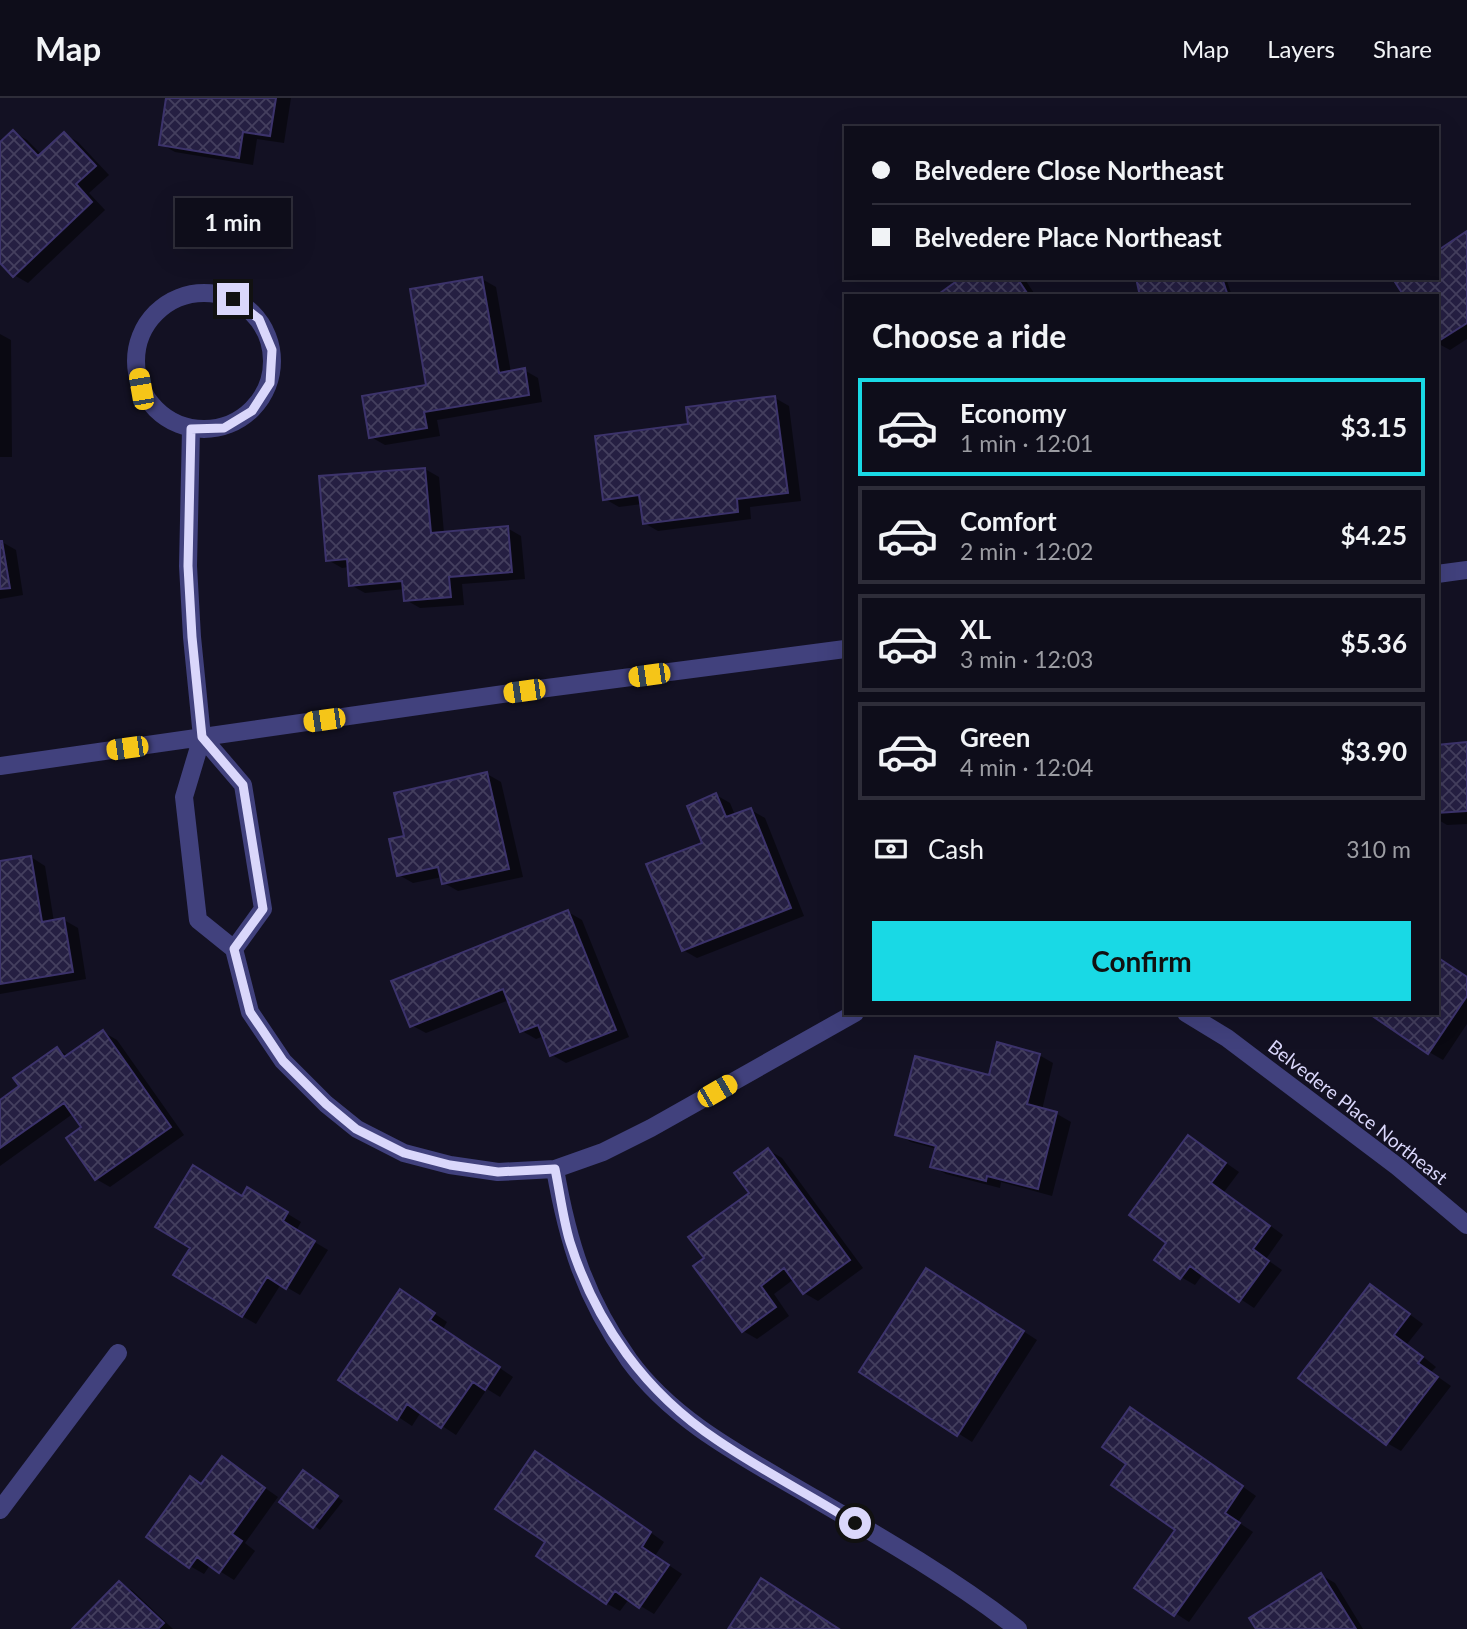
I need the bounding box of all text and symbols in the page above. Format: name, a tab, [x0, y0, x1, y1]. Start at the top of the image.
text: Map	[35, 28, 101, 68]
text: Map	[1182, 34, 1229, 63]
text: Layers	[1267, 34, 1335, 63]
text: Share	[1373, 34, 1432, 63]
text: Belvedere Close Northeast	[914, 154, 1224, 186]
callout: 1 min	[175, 198, 291, 246]
text: 1 min	[204, 208, 262, 236]
text: Belvedere Place Northeast	[914, 221, 1222, 253]
route end	[217, 283, 249, 315]
text: Choose a ride	[872, 316, 1066, 355]
car	[128, 366, 155, 412]
icon: car	[876, 396, 939, 459]
text: Economy	[960, 397, 1066, 429]
text: $3.15	[1341, 411, 1407, 443]
text: 1 min · 12:01	[960, 429, 1093, 457]
icon: car	[876, 504, 939, 567]
text: Comfort	[960, 505, 1057, 537]
text: $4.25	[1341, 519, 1407, 551]
text: 2 min · 12:02	[960, 537, 1093, 565]
icon: car	[876, 612, 939, 675]
text: XL	[960, 613, 991, 645]
text: $5.36	[1341, 627, 1407, 659]
text: 3 min · 12:03	[960, 645, 1093, 673]
car	[627, 662, 672, 688]
car	[502, 678, 547, 704]
car	[302, 707, 347, 733]
icon: car	[876, 720, 939, 783]
text: Green	[960, 721, 1030, 753]
car	[105, 735, 150, 761]
text: $3.90	[1341, 735, 1407, 767]
text: 4 min · 12:04	[960, 753, 1093, 781]
icon: cash	[872, 830, 910, 868]
text: Cash	[928, 833, 984, 865]
text: 310 m	[1346, 835, 1411, 863]
button: Confirm	[872, 921, 1411, 1001]
street label: Belvedere Place Northeast	[1264, 1034, 1453, 1189]
car	[694, 1071, 741, 1111]
route start	[839, 1507, 871, 1539]

